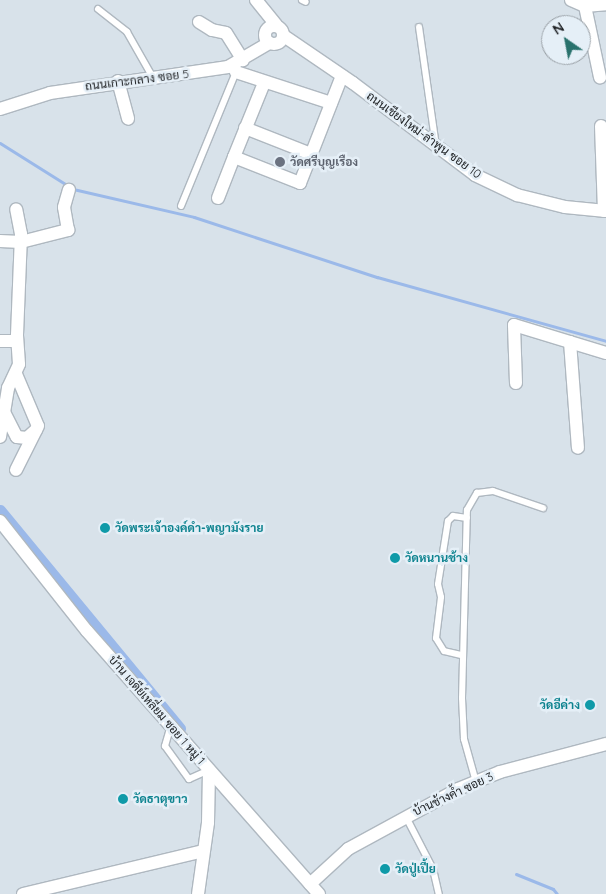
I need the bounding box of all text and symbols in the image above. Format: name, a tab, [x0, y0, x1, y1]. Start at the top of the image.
north arrow	[541, 15, 591, 65]
text: N	[549, 18, 568, 39]
street label: ถนนเกาะกลาง ซอย 5	[84, 66, 190, 94]
street label: ถนนเชียงใหม่-ลำพูน ซอย 10	[364, 89, 484, 181]
place label: วัดศรีบุญเรือง	[290, 155, 358, 169]
marker: วัดศรีบุญเรือง	[274, 156, 286, 168]
place label: วัดพระเจ้าองค์ดำ-พญามังราย	[115, 521, 263, 535]
marker: วัดพระเจ้าองค์ดำ-พญามังราย	[99, 522, 111, 534]
place label: วัดหนานช้าง	[405, 551, 468, 565]
marker: วัดหนานช้าง	[389, 552, 401, 564]
street label: บ้าน เจดีย์เหลี่ยม ซอย 1 หมู่ 1	[106, 653, 208, 767]
place label: วัดอีค่าง	[540, 698, 580, 712]
marker: วัดอีค่าง	[584, 699, 596, 711]
street label: บ้านช้างค้ำ ซอย 3	[411, 769, 495, 819]
place label: วัดธาตุขาว	[133, 792, 188, 806]
marker: วัดธาตุขาว	[117, 793, 129, 805]
place label: วัดปู่เปี้ย	[395, 862, 436, 876]
marker: วัดปู่เปี้ย	[379, 863, 391, 875]

